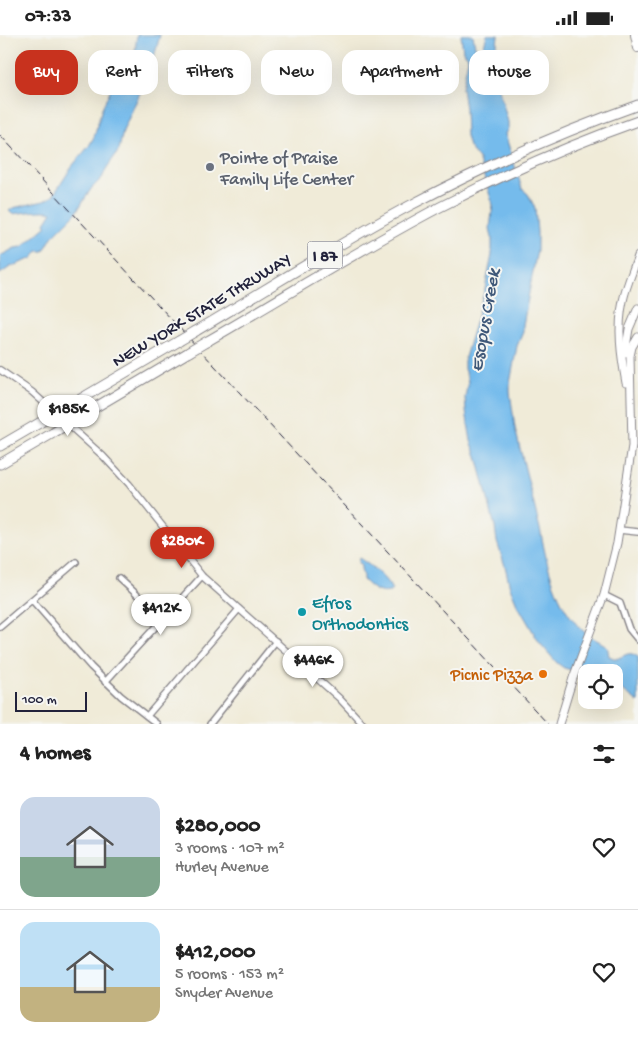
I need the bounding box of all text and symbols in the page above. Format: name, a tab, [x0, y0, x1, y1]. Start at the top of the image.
text: 07:33	[25, 6, 71, 29]
chip: Buy	[15, 50, 78, 95]
chip: Rent	[88, 50, 158, 95]
chip: Filters	[168, 50, 251, 95]
chip: New	[261, 50, 332, 95]
chip: Apartment	[342, 50, 459, 95]
chip: House	[469, 50, 549, 95]
place label: Pointe of Praise Family Life Center	[219, 149, 355, 191]
marker: Pointe of Praise Family Life Center	[204, 161, 216, 173]
road number: I 87	[308, 241, 342, 269]
street label: NEW YORK STATE THRUWAY	[109, 249, 296, 373]
water label: Esopus Creek	[466, 266, 507, 374]
pin: $185K	[33, 395, 103, 437]
text: $185K	[48, 401, 88, 420]
pin: $280K	[147, 527, 217, 569]
text: $280K	[161, 533, 203, 552]
pin: $412K	[126, 593, 196, 636]
place label: Efros Orthodontics	[312, 594, 409, 636]
text: $412K	[142, 600, 180, 619]
marker: Efros Orthodontics	[296, 606, 308, 618]
pin: $446K	[278, 645, 348, 688]
text: $446K	[293, 652, 333, 671]
map controls	[578, 664, 623, 709]
button: locate	[578, 664, 623, 709]
place label: Picnic Pizza	[450, 666, 534, 687]
marker: Picnic Pizza	[537, 668, 549, 680]
scale bar	[15, 689, 88, 712]
text: 100 m	[22, 692, 57, 709]
icon: filters	[590, 740, 618, 768]
text: 4 homes	[20, 742, 91, 767]
text: $280,000	[175, 815, 261, 840]
icon: home	[60, 817, 120, 877]
icon: heart	[590, 833, 618, 861]
text: 3 rooms · 107 m²	[175, 840, 285, 859]
text: Hurley Avenue	[175, 859, 269, 878]
text: $412,000	[175, 941, 256, 966]
icon: home	[60, 942, 120, 1002]
icon: heart	[590, 958, 618, 986]
text: 5 rooms · 153 m²	[175, 966, 284, 985]
text: Snyder Avenue	[175, 985, 273, 1004]

